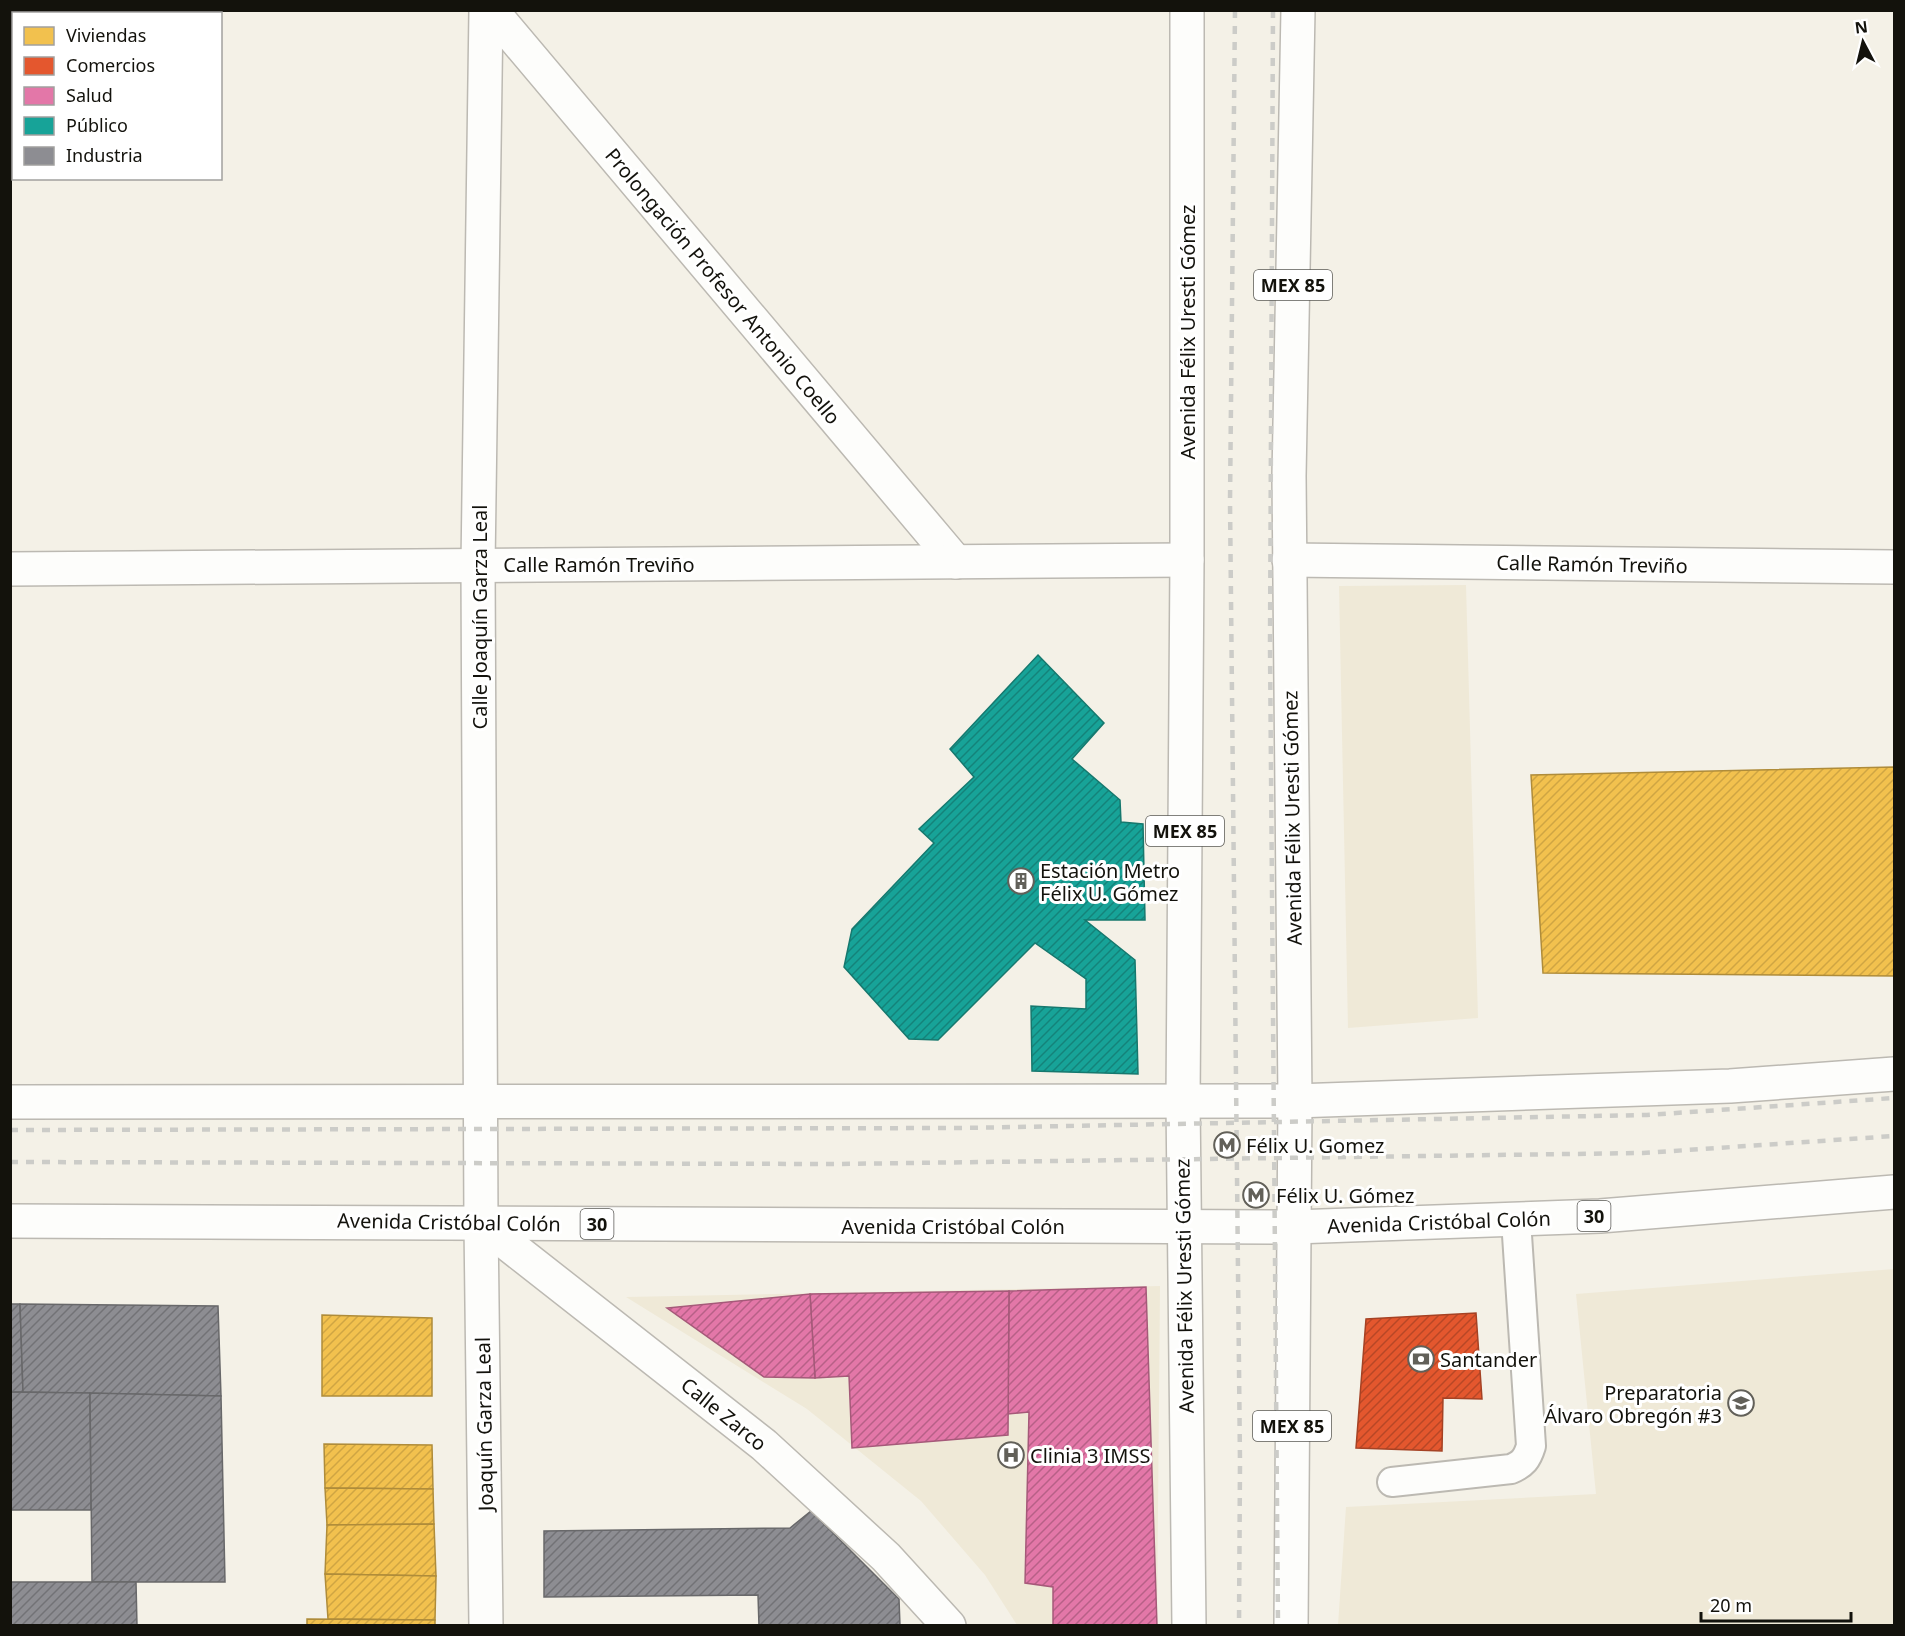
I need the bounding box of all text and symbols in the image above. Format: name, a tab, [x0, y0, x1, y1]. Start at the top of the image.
legend	[12, 12, 222, 180]
north arrow	[1833, 12, 1893, 72]
text: N	[1853, 15, 1869, 39]
text: Viviendas	[66, 23, 146, 47]
text: Comercios	[66, 53, 155, 77]
text: Salud	[66, 83, 113, 107]
text: Público	[66, 113, 128, 137]
street label: Prolongación Profesor Antonio Coello	[599, 142, 847, 430]
text: Industria	[66, 143, 143, 167]
street label: Avenida Félix Uresti Gómez	[1174, 205, 1201, 459]
road number: MEX 85	[1254, 270, 1332, 300]
street label: Calle Joaquín Garza Leal	[466, 505, 493, 729]
street label: Calle Ramón Treviño	[1496, 549, 1688, 579]
street label: Calle Ramón Treviño	[503, 551, 695, 578]
street label: Avenida Félix Uresti Gómez	[1276, 690, 1308, 946]
road number: MEX 85	[1146, 816, 1224, 846]
place label: Estación Metro Félix U. Gómez	[1040, 857, 1180, 907]
building icon: Estación Metro Félix U. Gómez	[1006, 866, 1036, 896]
metro station icon: Félix U. Gomez	[1212, 1130, 1242, 1160]
place label: Félix U. Gomez	[1246, 1132, 1384, 1159]
street label: Avenida Félix Uresti Gómez	[1168, 1158, 1200, 1414]
metro station icon: Félix U. Gómez	[1241, 1180, 1271, 1210]
place label: Félix U. Gómez	[1276, 1182, 1414, 1209]
road number: 30	[1578, 1201, 1610, 1231]
street label: Avenida Cristóbal Colón	[1327, 1205, 1551, 1239]
street label: Avenida Cristóbal Colón	[337, 1207, 561, 1237]
road number: 30	[580, 1209, 614, 1239]
street label: Avenida Cristóbal Colón	[841, 1213, 1065, 1240]
street label: Joaquín Garza Leal	[469, 1337, 499, 1513]
bank icon: Santander	[1406, 1344, 1436, 1374]
place label: Santander	[1440, 1346, 1537, 1373]
street label: Calle Zarco	[676, 1371, 772, 1457]
place label: Preparatoria Álvaro Obregón #3	[1544, 1379, 1722, 1429]
school or university icon: Preparatoria Álvaro Obregón #3	[1726, 1388, 1756, 1418]
road number: MEX 85	[1253, 1411, 1331, 1441]
hospital icon: Clinia 3 IMSS	[996, 1440, 1026, 1470]
place label: Clinia 3 IMSS	[1030, 1442, 1150, 1469]
scale bar	[1701, 1585, 1851, 1623]
text: 20 m	[1710, 1593, 1752, 1617]

